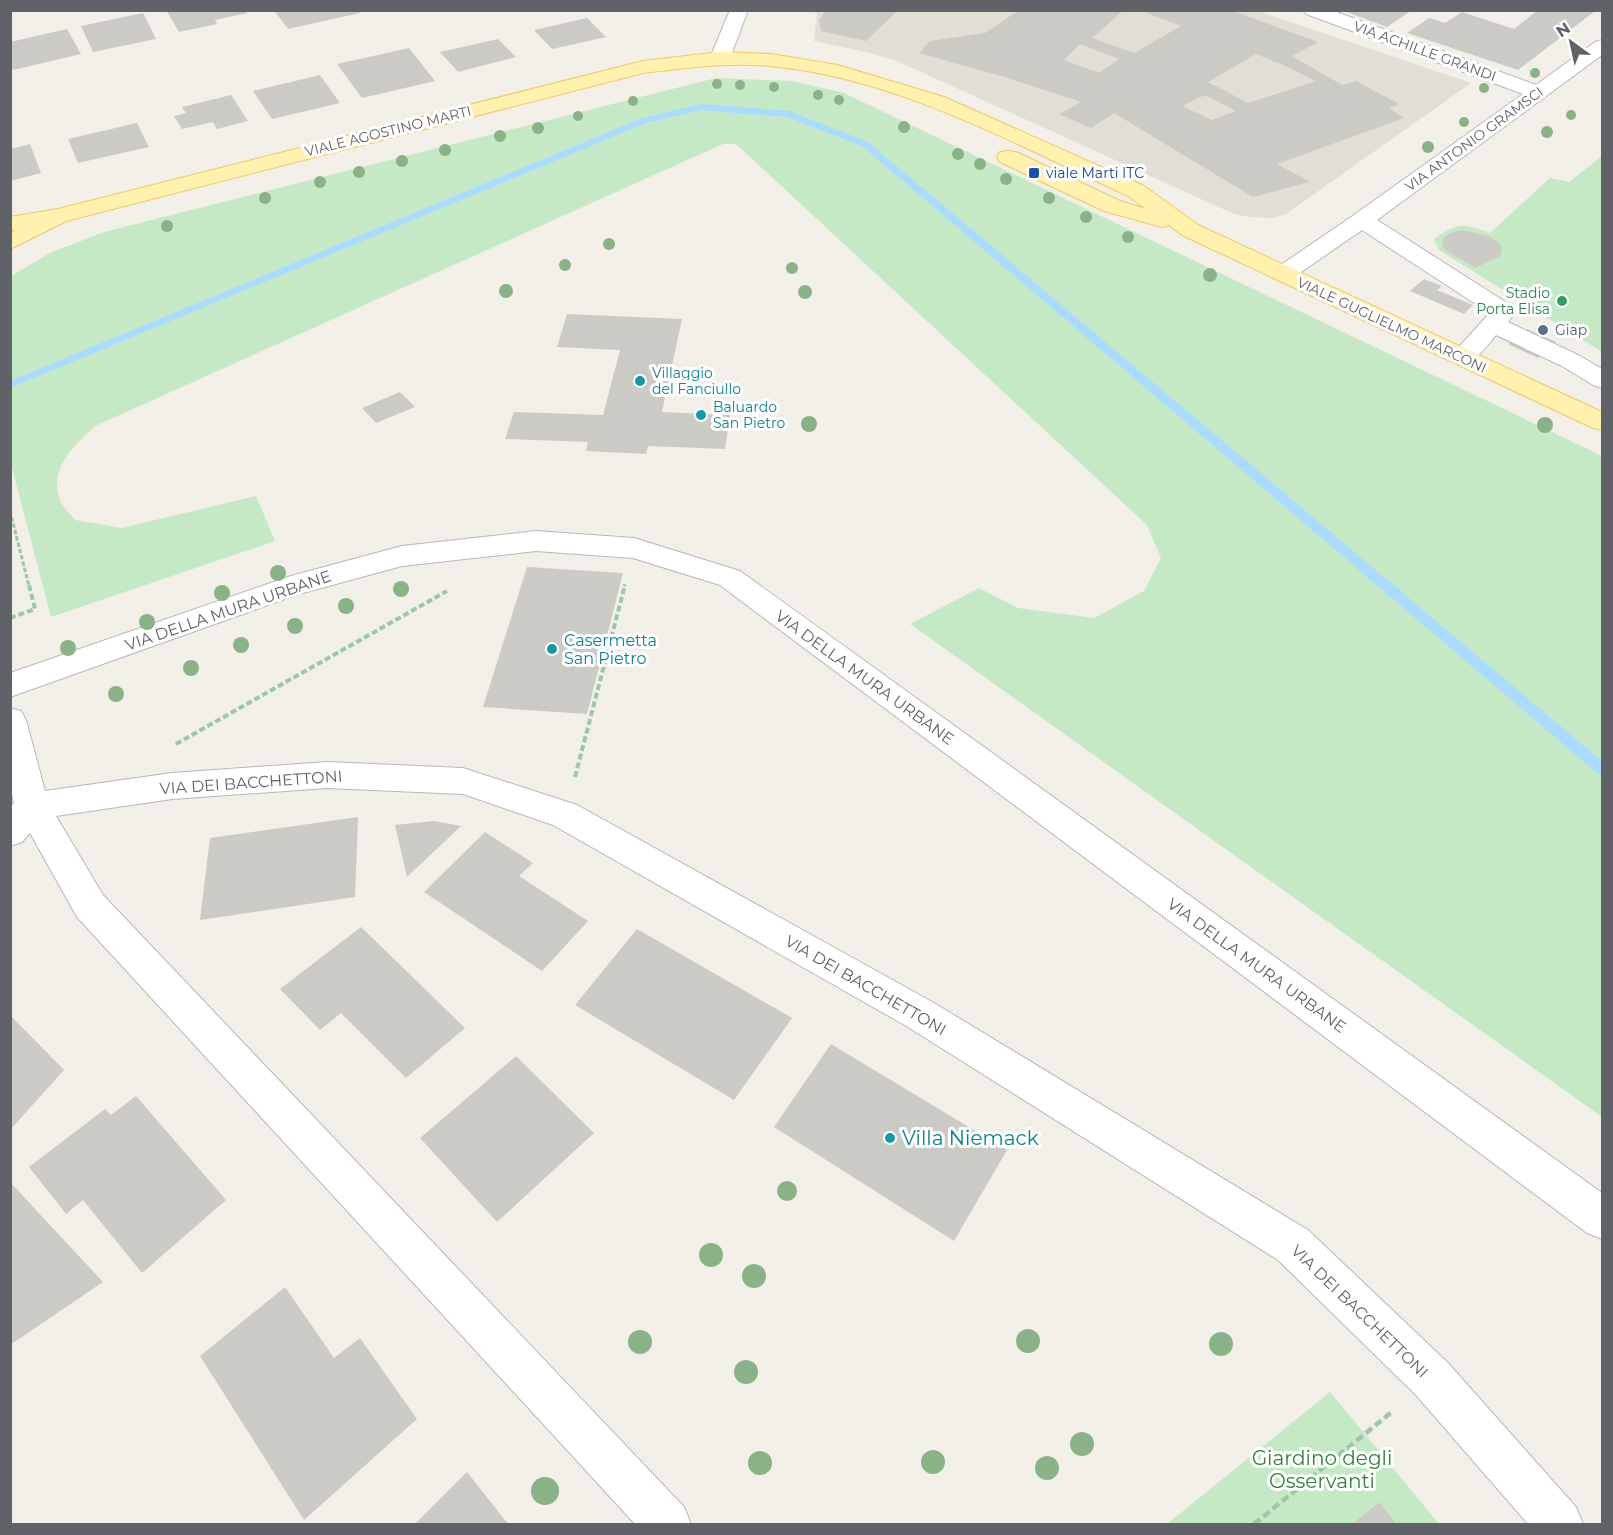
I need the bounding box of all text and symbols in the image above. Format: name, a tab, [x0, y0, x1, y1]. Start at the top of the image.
north arrow	[1541, 12, 1601, 72]
street label: VIA ACHILLE GRANDI	[1351, 17, 1499, 85]
text: N	[1553, 18, 1574, 41]
street label: VIA ANTONIO GRAMSCI	[1401, 83, 1547, 195]
street label: VIALE AGOSTINO MARTI	[303, 102, 473, 160]
place label: viale Marti ITC	[1046, 164, 1144, 182]
marker: viale Marti ITC	[1027, 166, 1041, 180]
street label: VIALE GUGLIELMO MARCONI	[1294, 273, 1490, 377]
place label: Stadio Porta Elisa	[1476, 284, 1550, 318]
marker: Stadio Porta Elisa	[1555, 294, 1569, 308]
place label: Giap	[1555, 321, 1587, 339]
marker: Giap	[1536, 323, 1550, 337]
place label: Villaggio del Fanciullo	[652, 364, 741, 398]
marker: Villaggio del Fanciullo	[633, 374, 647, 388]
place label: Baluardo San Pietro	[713, 398, 785, 432]
marker: Baluardo San Pietro	[694, 408, 708, 422]
street label: VIA DELLA MURA URBANE	[123, 566, 334, 655]
street label: VIA DELLA MURA URBANE	[772, 606, 958, 749]
place label: Casermetta San Pietro	[564, 631, 657, 668]
marker: Casermetta San Pietro	[545, 642, 559, 656]
street label: VIA DEI BACCHETTONI	[159, 767, 343, 798]
street label: VIA DELLA MURA URBANE	[1164, 894, 1350, 1037]
street label: VIA DEI BACCHETTONI	[782, 931, 950, 1039]
place label: Villa Niemack	[902, 1126, 1039, 1150]
marker: Villa Niemack	[883, 1131, 897, 1145]
street label: VIA DEI BACCHETTONI	[1287, 1241, 1432, 1382]
park label: Giardino degli Osservanti	[1252, 1446, 1392, 1493]

